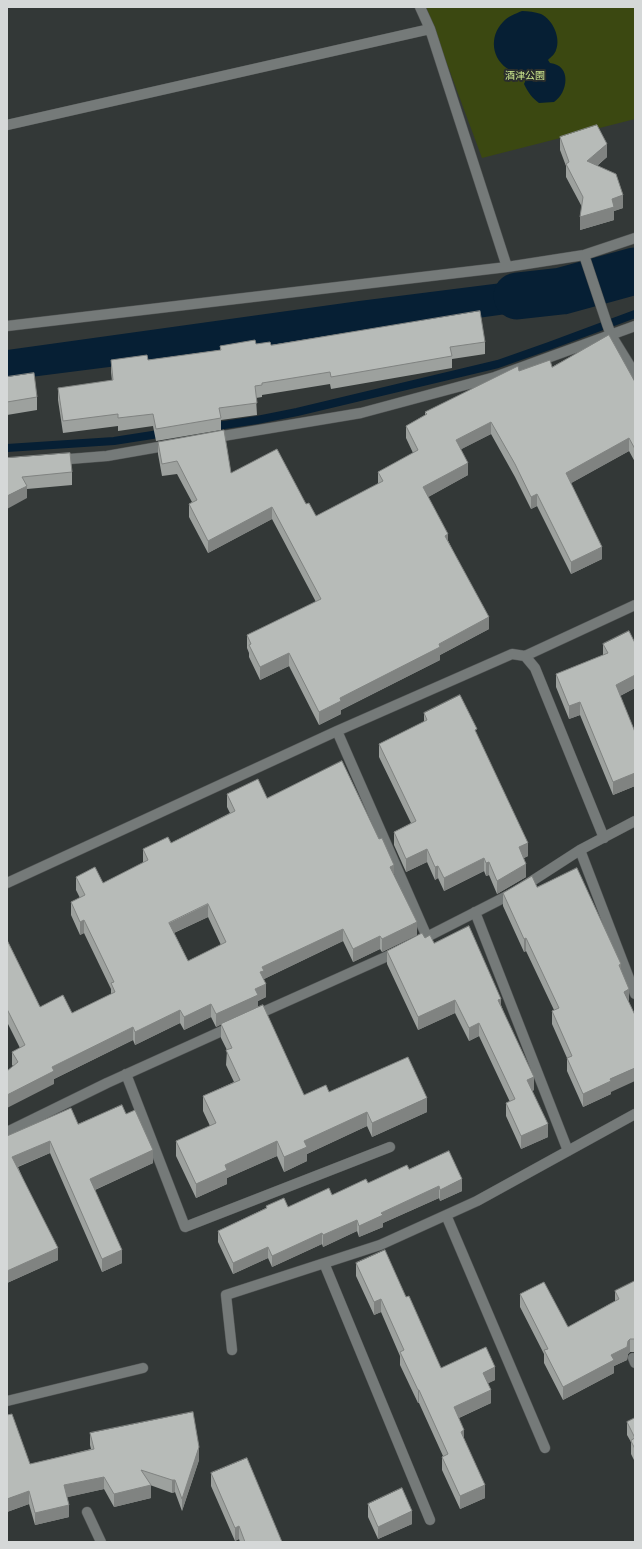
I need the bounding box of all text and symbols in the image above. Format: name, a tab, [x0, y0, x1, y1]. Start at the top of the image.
park label: 酒津公園	[505, 70, 545, 82]

